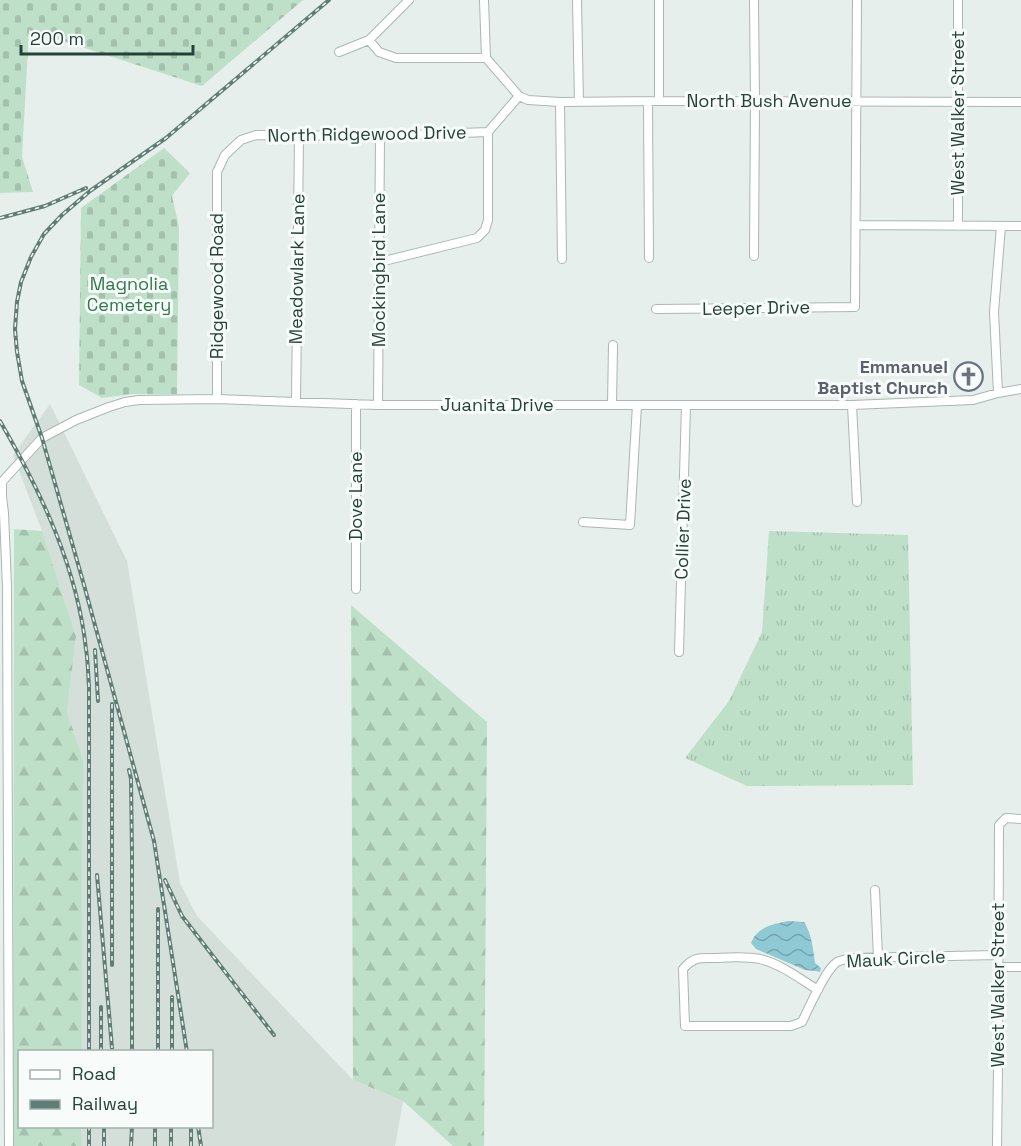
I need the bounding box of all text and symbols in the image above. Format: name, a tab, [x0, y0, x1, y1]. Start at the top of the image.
scale bar	[21, 18, 194, 56]
text: 200 m	[30, 27, 84, 50]
street label: West Walker Street	[946, 31, 969, 195]
street label: North Bush Avenue	[686, 89, 852, 112]
street label: North Ridgewood Drive	[267, 120, 467, 147]
street label: Meadowlark Lane	[284, 193, 309, 345]
street label: Mockingbird Lane	[367, 193, 390, 347]
street label: Ridgewood Road	[205, 213, 228, 359]
park label: Magnolia Cemetery	[87, 272, 171, 316]
street label: Leeper Drive	[702, 295, 810, 320]
place label: Emmanuel Baptist Church	[817, 355, 948, 399]
church icon: Emmanuel Baptist Church	[953, 361, 985, 393]
street label: Juanita Drive	[440, 393, 554, 416]
street label: Dove Lane	[344, 451, 367, 541]
street label: Collier Drive	[669, 478, 696, 580]
street label: West Walker Street	[986, 903, 1009, 1067]
street label: Mauk Circle	[846, 944, 946, 973]
legend	[18, 1050, 213, 1128]
text: Road	[72, 1062, 116, 1085]
text: Railway	[72, 1092, 138, 1115]

